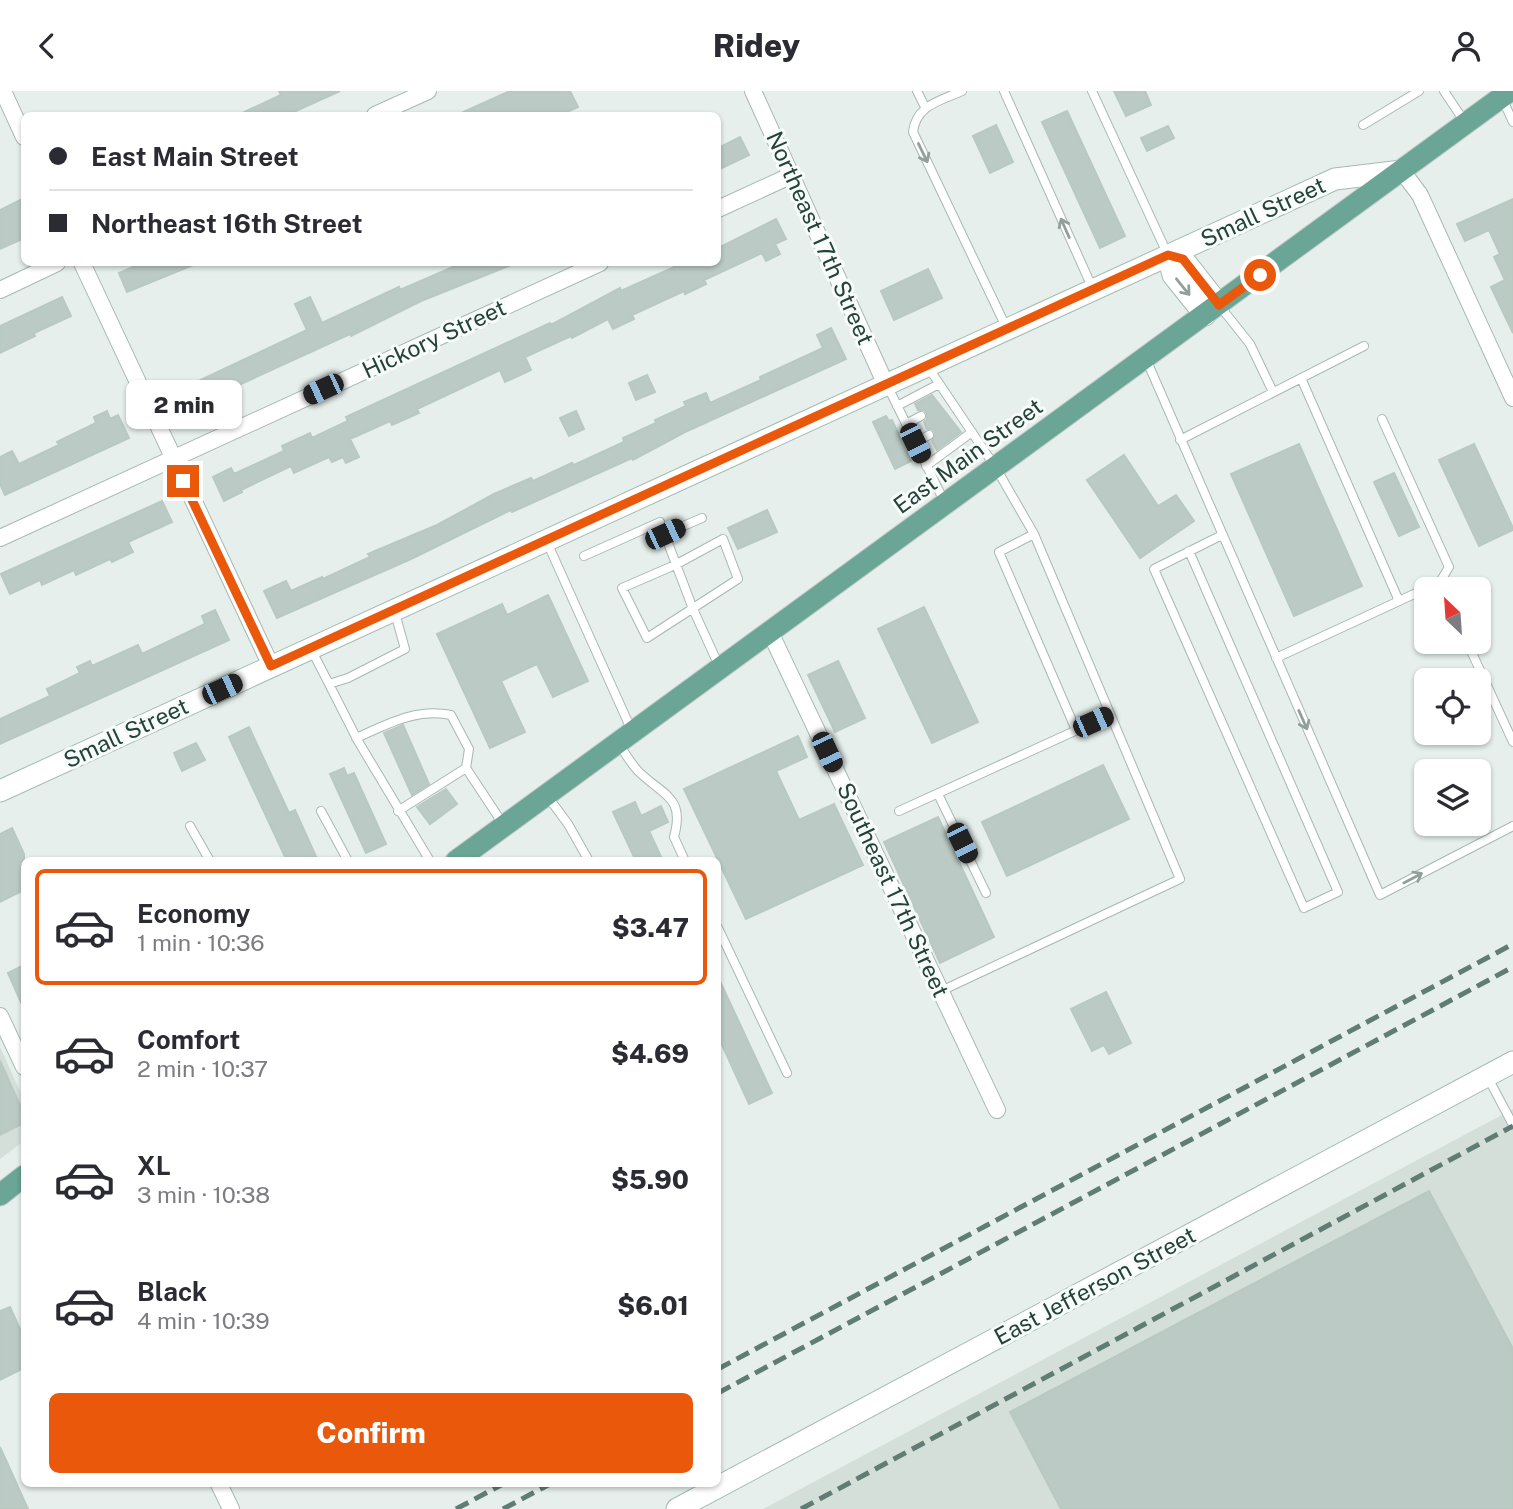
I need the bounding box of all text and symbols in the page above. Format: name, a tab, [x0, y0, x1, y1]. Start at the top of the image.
icon: back	[28, 27, 66, 65]
text: Ridey	[713, 27, 800, 64]
icon: person	[1447, 27, 1485, 65]
street label: Northeast 17th Street	[761, 127, 880, 349]
text: East Main Street	[91, 141, 299, 172]
one-way arrow	[917, 142, 930, 163]
street label: Small Street	[1196, 171, 1329, 252]
text: Northeast 16th Street	[91, 208, 363, 239]
one-way arrow	[1058, 218, 1071, 239]
route start	[1244, 259, 1276, 291]
one-way arrow	[1175, 278, 1190, 296]
street label: Hickory Street	[358, 293, 510, 384]
car	[300, 371, 347, 407]
callout: 2 min	[125, 379, 241, 429]
text: 2 min	[153, 391, 215, 418]
street label: East Main Street	[888, 392, 1047, 519]
car	[897, 420, 934, 466]
route end	[167, 465, 199, 497]
car	[642, 516, 689, 552]
north arrow	[1414, 577, 1491, 655]
map controls	[1414, 577, 1491, 836]
button: locate	[1414, 668, 1491, 745]
car	[199, 671, 246, 707]
street label: Small Street	[59, 692, 192, 773]
car	[1070, 704, 1117, 740]
one-way arrow	[1297, 709, 1310, 731]
car	[809, 729, 846, 775]
button: layers	[1414, 759, 1491, 836]
street label: Southeast 17th Street	[832, 778, 955, 1001]
car	[944, 820, 981, 866]
one-way arrow	[1402, 870, 1423, 884]
icon: car	[53, 896, 116, 959]
text: Economy	[137, 898, 250, 929]
text: $3.47	[612, 912, 689, 943]
text: 1 min · 10:36	[137, 929, 265, 956]
icon: car	[53, 1022, 116, 1085]
text: Comfort	[137, 1024, 240, 1055]
text: $4.69	[611, 1038, 689, 1069]
text: 2 min · 10:37	[137, 1055, 268, 1082]
icon: car	[53, 1148, 116, 1211]
text: XL	[137, 1150, 171, 1181]
text: $5.90	[611, 1164, 689, 1195]
text: 3 min · 10:38	[137, 1181, 270, 1208]
street label: East Jefferson Street	[989, 1221, 1200, 1350]
icon: car	[53, 1274, 116, 1337]
text: Black	[137, 1276, 207, 1307]
text: $6.01	[617, 1290, 689, 1321]
text: 4 min · 10:39	[137, 1307, 270, 1334]
button: Confirm	[49, 1393, 693, 1473]

